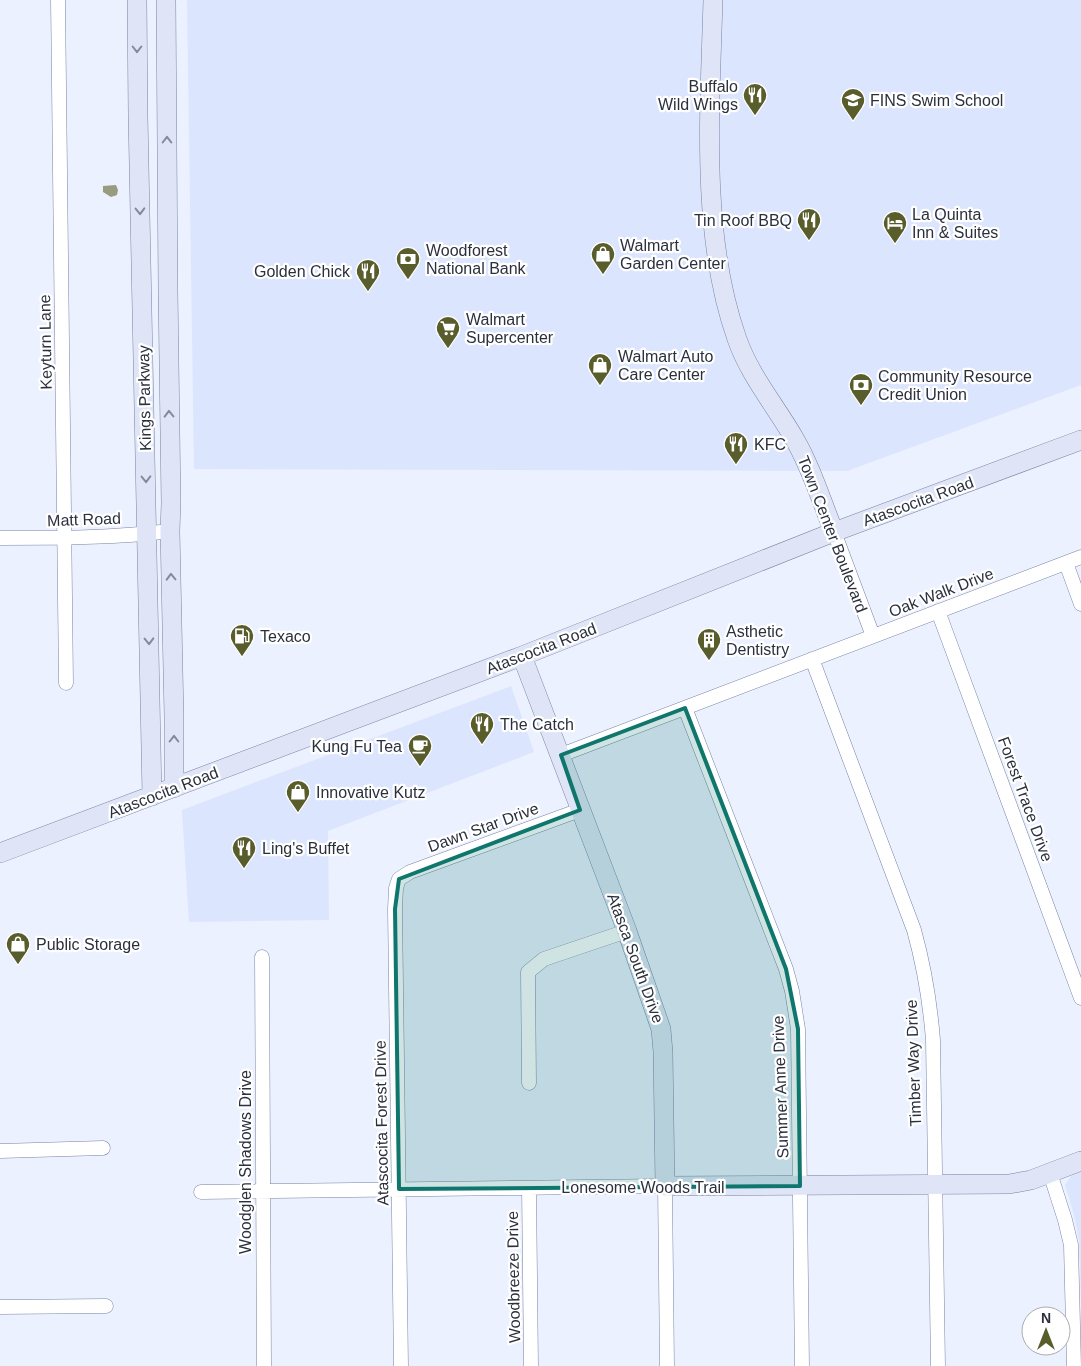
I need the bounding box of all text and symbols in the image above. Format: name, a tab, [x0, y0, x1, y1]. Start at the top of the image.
one-way arrow	[132, 45, 142, 53]
place label: Buffalo Wild Wings	[658, 78, 738, 113]
restaurant icon: Buffalo Wild Wings	[742, 82, 768, 116]
school or university icon: FINS Swim School	[840, 87, 866, 121]
place label: FINS Swim School	[870, 92, 1003, 109]
one-way arrow	[162, 135, 172, 143]
place label: La Quinta Inn & Suites	[912, 206, 998, 241]
restaurant icon: Tin Roof BBQ	[796, 207, 822, 241]
one-way arrow	[135, 208, 145, 215]
hotel icon: La Quinta Inn & Suites	[882, 210, 908, 244]
place label: Tin Roof BBQ	[694, 212, 792, 229]
place label: Walmart Garden Center	[620, 237, 727, 272]
shop icon: Walmart Garden Center	[590, 241, 616, 275]
place label: Woodforest National Bank	[426, 242, 527, 277]
bank icon: Woodforest National Bank	[395, 246, 421, 280]
restaurant icon: Golden Chick	[355, 258, 381, 292]
place label: Golden Chick	[254, 263, 351, 280]
street label: Keyturn Lane	[36, 294, 55, 390]
place label: Walmart Supercenter	[466, 311, 554, 346]
supermarket icon: Walmart Supercenter	[435, 315, 461, 349]
street label: Kings Parkway	[135, 345, 154, 451]
place label: Walmart Auto Care Center	[618, 348, 714, 383]
shop icon: Walmart Auto Care Center	[587, 352, 613, 386]
place label: Community Resource Credit Union	[878, 368, 1032, 403]
bank icon: Community Resource Credit Union	[848, 372, 874, 406]
one-way arrow	[164, 410, 175, 418]
restaurant icon: KFC	[723, 431, 749, 465]
place label: KFC	[754, 436, 786, 453]
street label: Town Center Boulevard	[795, 454, 870, 615]
street label: Atascocita Road	[861, 474, 976, 529]
one-way arrow	[141, 475, 152, 483]
street label: Matt Road	[47, 510, 121, 529]
street label: Oak Walk Drive	[887, 565, 996, 620]
one-way arrow	[166, 573, 176, 580]
street label: Atascocita Road	[484, 620, 599, 677]
fuel station icon: Texaco	[229, 623, 255, 657]
place label: Asthetic Dentistry	[726, 623, 789, 658]
building icon: Asthetic Dentistry	[696, 627, 722, 661]
place label: Texaco	[260, 628, 311, 645]
one-way arrow	[144, 637, 155, 645]
restaurant icon: The Catch	[469, 711, 495, 745]
place label: The Catch	[500, 716, 574, 733]
cafe icon: Kung Fu Tea	[407, 733, 433, 767]
street label: Forest Trace Drive	[995, 734, 1056, 864]
one-way arrow	[169, 735, 179, 743]
place label: Kung Fu Tea	[312, 738, 402, 755]
street label: Atascocita Road	[106, 764, 221, 821]
shop icon: Innovative Kutz	[285, 779, 311, 813]
place label: Innovative Kutz	[316, 784, 425, 801]
street label: Dawn Star Drive	[426, 800, 541, 855]
restaurant icon: Ling's Buffet	[231, 835, 257, 869]
place label: Ling's Buffet	[262, 840, 350, 857]
street label: Atasca South Drive	[604, 891, 667, 1026]
shop icon: Public Storage	[5, 931, 31, 965]
place label: Public Storage	[36, 936, 140, 953]
street label: Timber Way Drive	[903, 999, 924, 1127]
street label: Summer Anne Drive	[770, 1015, 791, 1159]
street label: Atascocita Forest Drive	[372, 1040, 391, 1206]
street label: Woodglen Shadows Drive	[237, 1070, 254, 1254]
street label: Lonesome Woods Trail	[561, 1179, 725, 1196]
street label: Woodbreeze Drive	[504, 1211, 523, 1343]
north arrow	[1021, 1306, 1071, 1356]
text: N	[1041, 1310, 1051, 1326]

